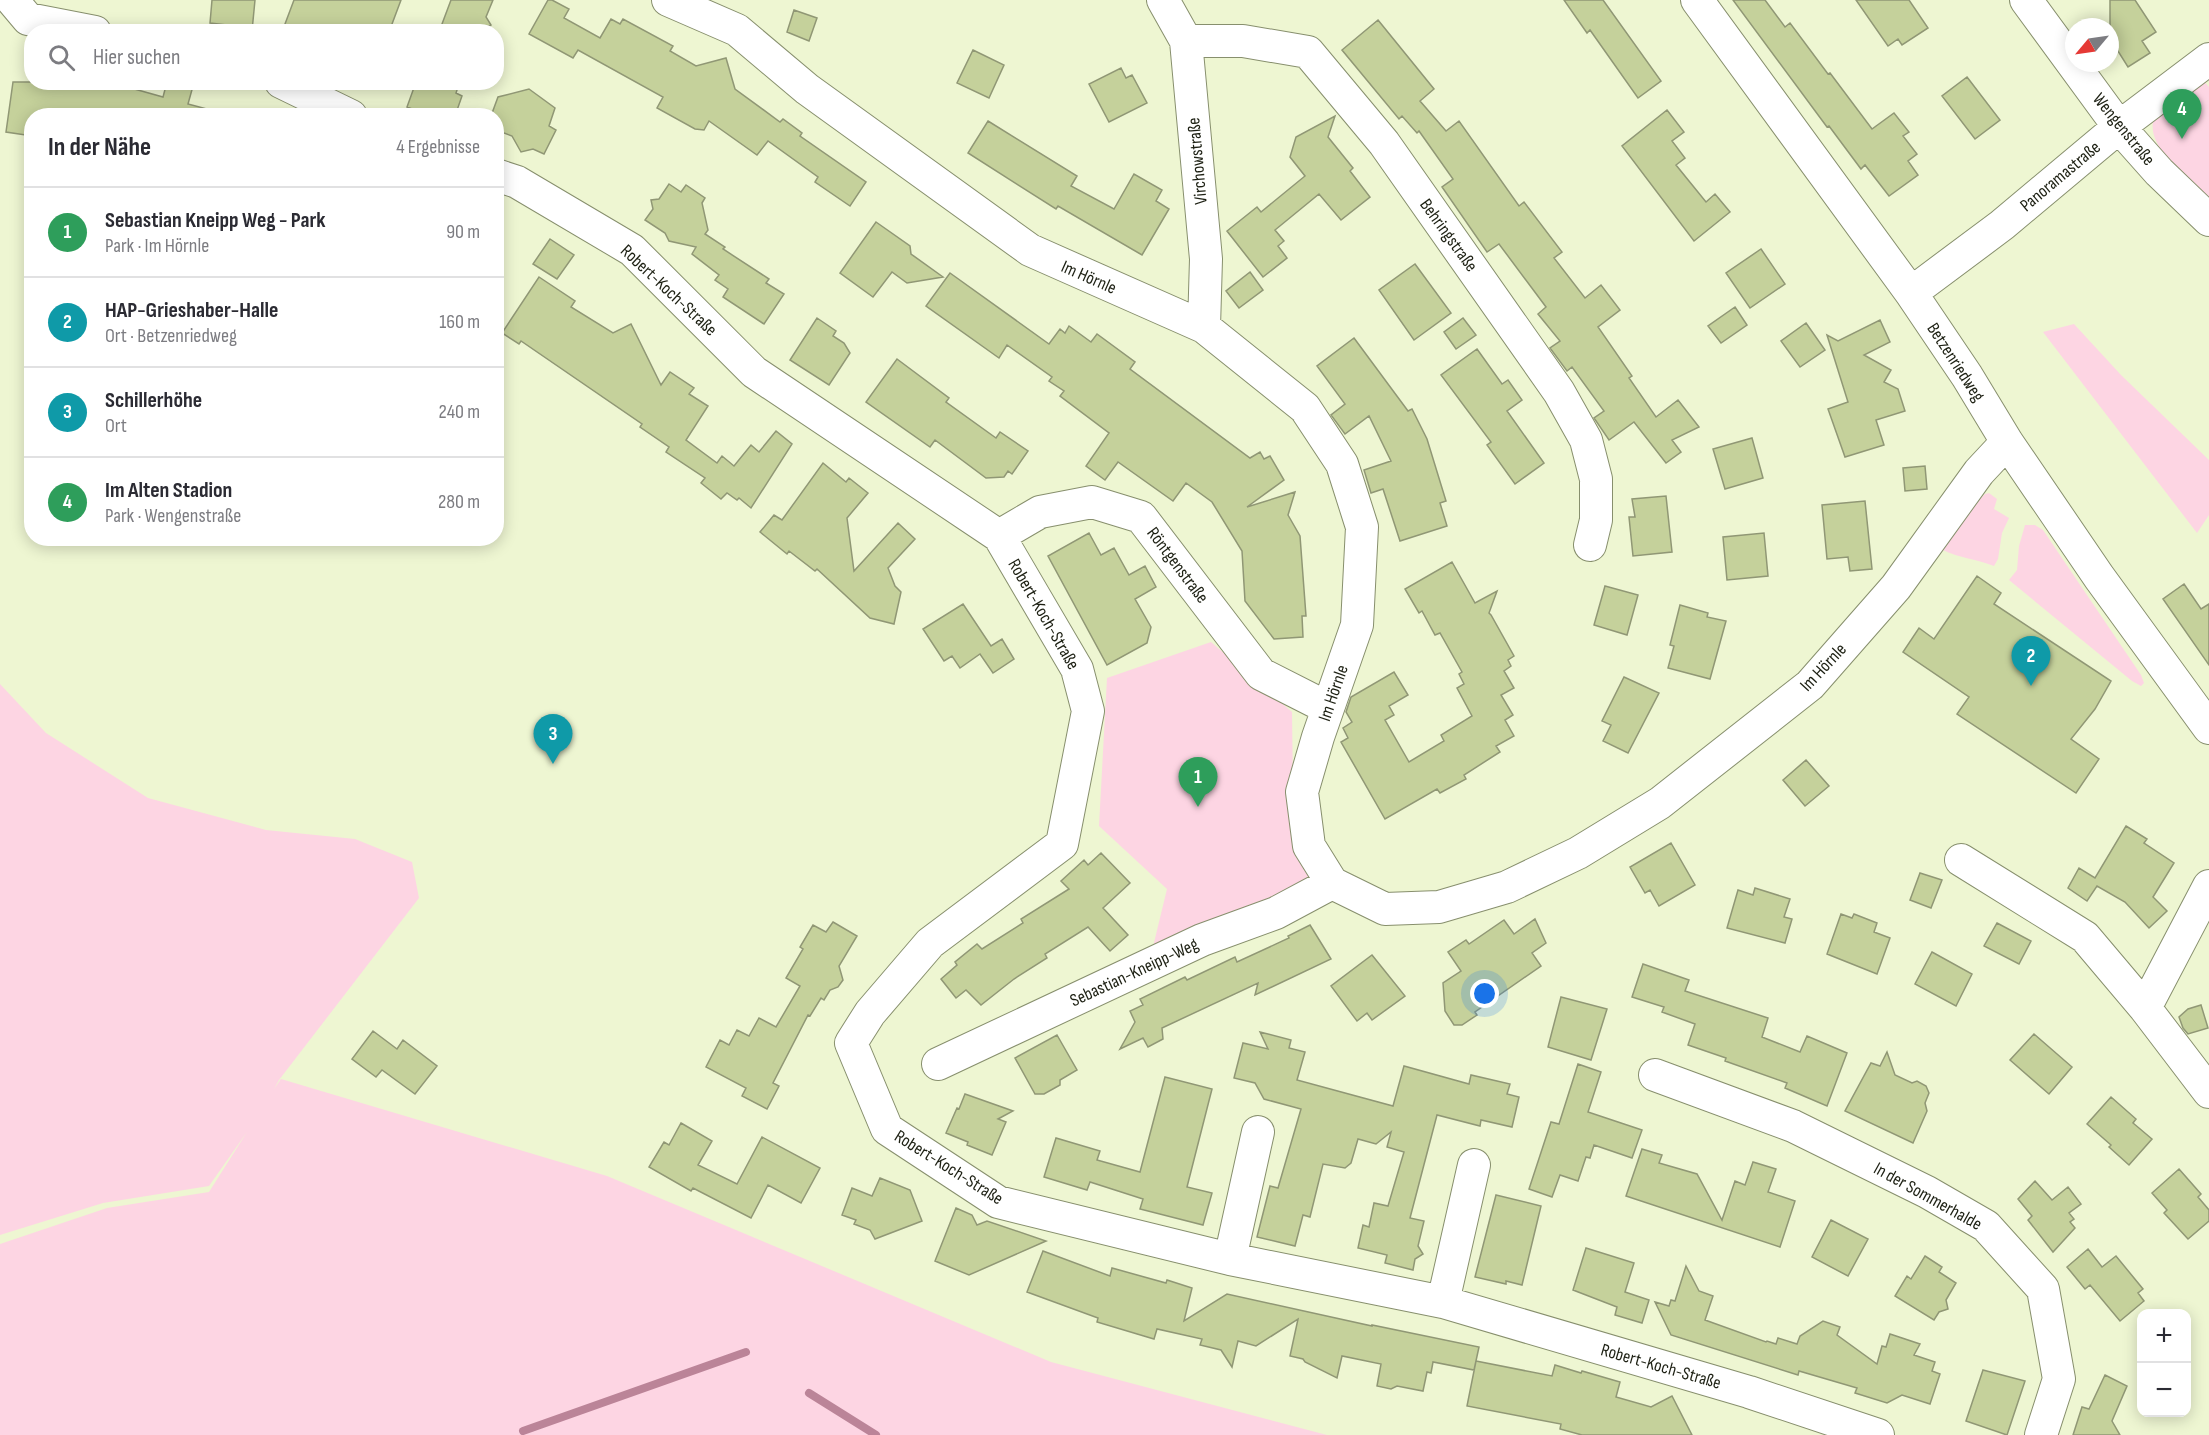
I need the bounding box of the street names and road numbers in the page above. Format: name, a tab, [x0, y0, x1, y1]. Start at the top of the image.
street label: Wengenstraße	[2088, 89, 2159, 170]
street label: Virchowstraße	[1183, 117, 1212, 205]
street label: Panoramastraße	[2016, 137, 2105, 216]
street label: Behringstraße	[1415, 195, 1482, 276]
street label: Robert-Koch-Straße	[616, 240, 721, 340]
street label: Im Hörnle	[1058, 256, 1120, 299]
street label: Betzenriedweg	[1922, 319, 1989, 406]
street label: Röntgenstraße	[1142, 523, 1213, 607]
street label: Robert-Koch-Straße	[1003, 555, 1084, 673]
street label: Im Hörnle	[1796, 639, 1851, 696]
street label: Im Hörnle	[1314, 662, 1353, 724]
street label: Sebastian-Kneipp-Weg	[1067, 934, 1202, 1011]
street label: Robert-Koch-Straße	[890, 1126, 1007, 1209]
street label: In der Sommerhalde	[1870, 1158, 1985, 1235]
street label: Robert-Koch-Straße	[1598, 1339, 1723, 1394]

